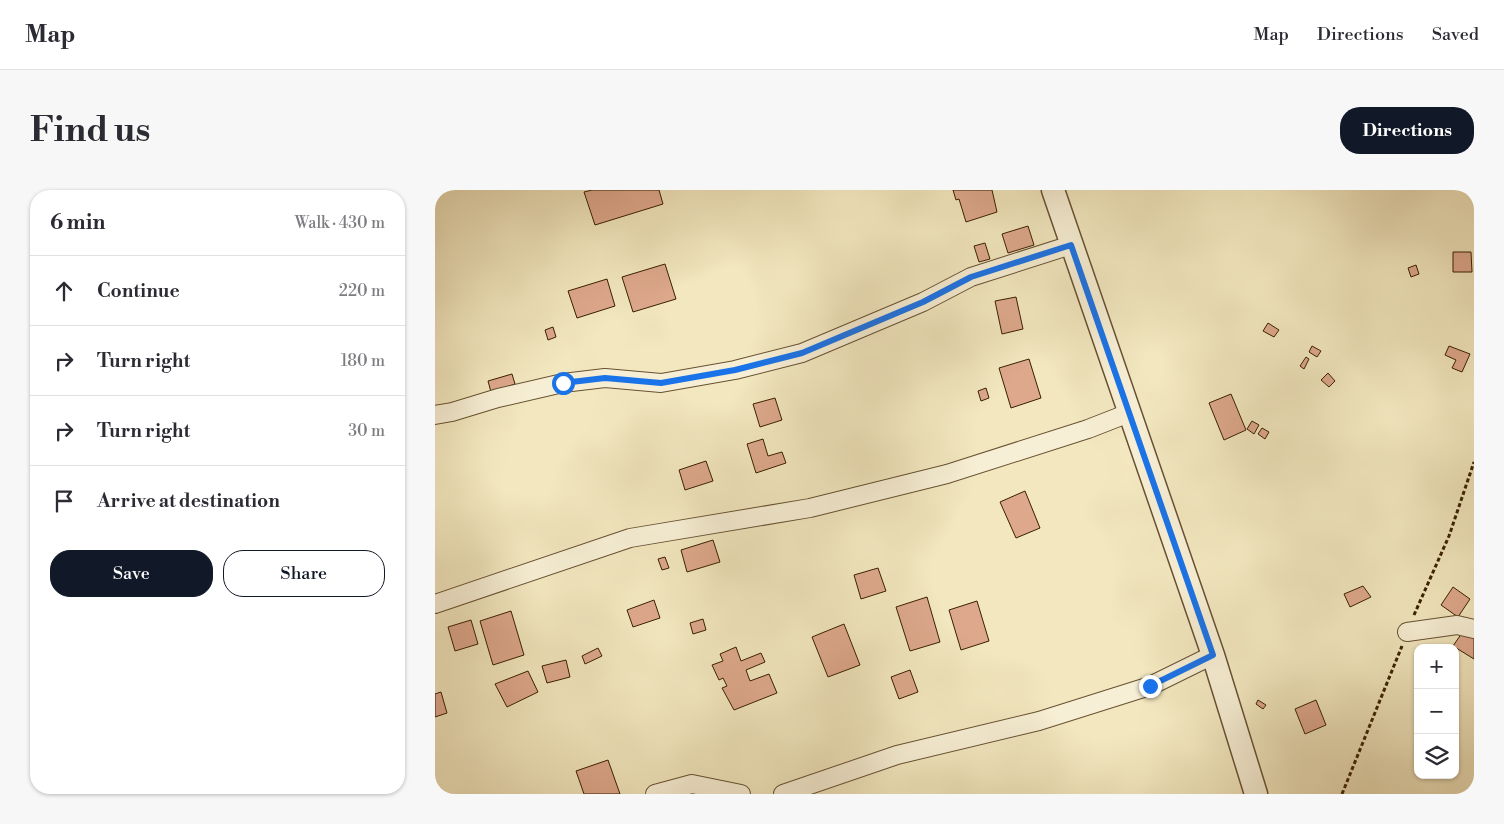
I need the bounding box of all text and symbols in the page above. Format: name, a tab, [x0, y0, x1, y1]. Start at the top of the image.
text: Map	[25, 20, 75, 50]
text: Map	[1253, 23, 1289, 46]
text: Directions	[1317, 23, 1404, 46]
text: Saved	[1432, 23, 1479, 46]
button: Directions	[1340, 107, 1474, 154]
text: Find us	[30, 109, 150, 152]
text: 6 min	[50, 210, 105, 236]
text: Walk · 430 m	[295, 213, 385, 233]
icon: ahead	[50, 277, 78, 305]
text: Continue	[97, 279, 180, 303]
text: 220 m	[339, 281, 385, 301]
icon: right	[50, 347, 78, 375]
text: Turn right	[97, 349, 190, 373]
text: 180 m	[341, 351, 385, 371]
route start	[552, 372, 575, 395]
icon: right	[50, 417, 78, 445]
text: Turn right	[97, 419, 190, 443]
text: 30 m	[348, 421, 385, 441]
icon: arrive	[50, 487, 78, 515]
text: Arrive at destination	[97, 489, 280, 513]
button: Save	[50, 550, 213, 597]
button: Share	[223, 550, 385, 597]
map controls	[1414, 644, 1459, 779]
button: +	[1414, 644, 1459, 689]
route end	[1139, 675, 1162, 698]
button: −	[1414, 689, 1459, 734]
button: layers	[1414, 734, 1459, 779]

